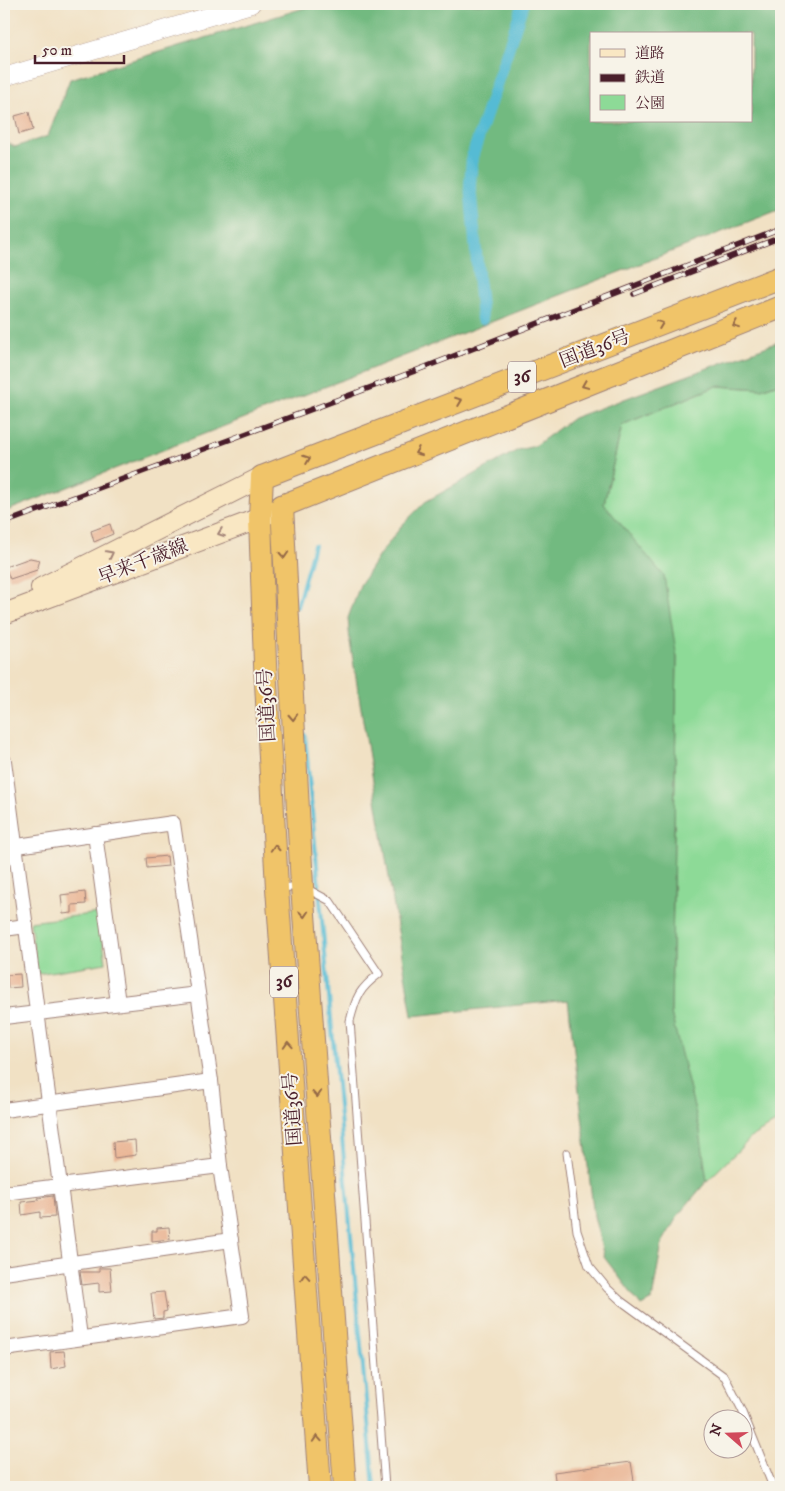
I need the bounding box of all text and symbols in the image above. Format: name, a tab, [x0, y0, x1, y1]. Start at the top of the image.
scale bar	[35, 32, 124, 64]
legend	[590, 32, 752, 122]
text: 50 m	[42, 41, 72, 60]
text: 道路	[635, 44, 665, 63]
text: 鉄道	[635, 68, 665, 87]
text: 公園	[635, 94, 665, 113]
one-way arrow	[732, 319, 741, 329]
one-way arrow	[655, 320, 664, 330]
street label: 国道36号	[556, 325, 634, 373]
road number: 36	[508, 362, 536, 392]
one-way arrow	[581, 379, 590, 389]
one-way arrow	[454, 397, 463, 407]
one-way arrow	[414, 446, 423, 456]
one-way arrow	[302, 455, 311, 465]
one-way arrow	[217, 527, 226, 537]
street label: 早来千歳線	[95, 534, 191, 590]
one-way arrow	[105, 550, 114, 560]
one-way arrow	[279, 551, 290, 559]
street label: 国道36号	[254, 667, 280, 743]
one-way arrow	[288, 713, 299, 721]
one-way arrow	[269, 843, 280, 851]
one-way arrow	[299, 911, 310, 919]
road number: 36	[270, 966, 298, 998]
one-way arrow	[283, 1040, 294, 1048]
street label: 国道36号	[279, 1071, 307, 1147]
one-way arrow	[311, 1090, 322, 1098]
one-way arrow	[300, 1272, 311, 1280]
north arrow	[702, 1408, 752, 1458]
text: N	[706, 1421, 727, 1438]
one-way arrow	[311, 1434, 322, 1442]

